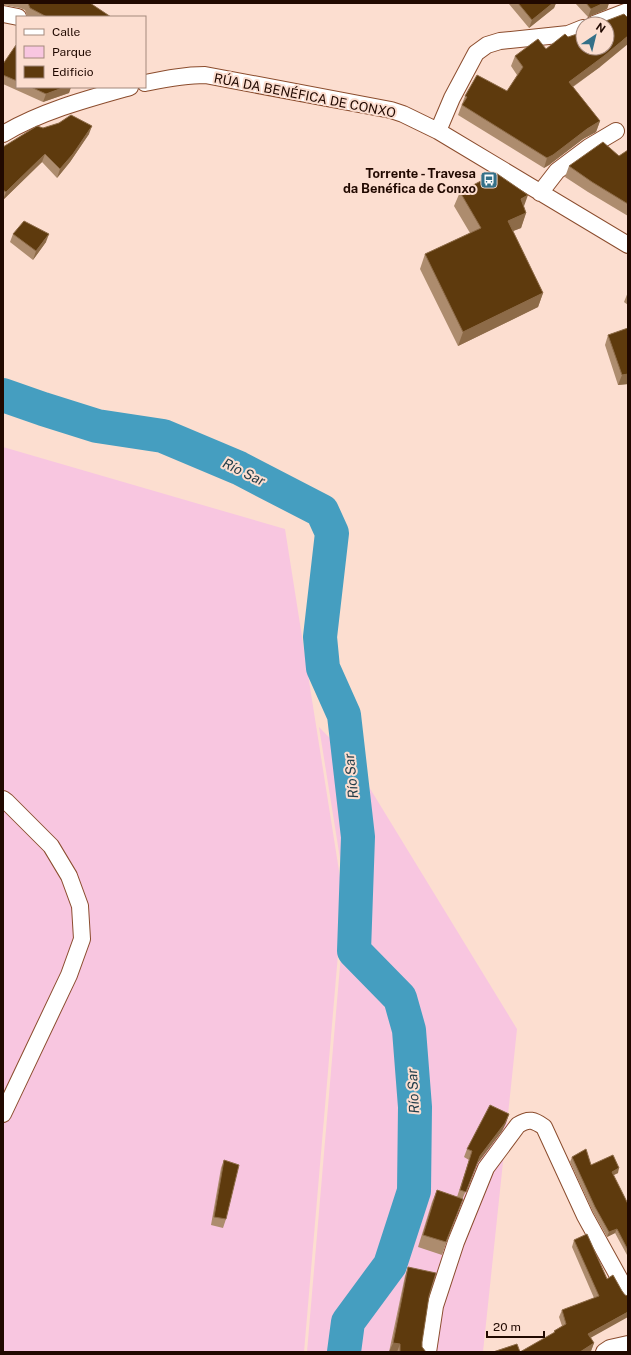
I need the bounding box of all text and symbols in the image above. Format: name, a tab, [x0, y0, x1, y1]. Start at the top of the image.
legend	[16, 16, 146, 88]
north arrow	[575, 16, 615, 56]
text: N	[594, 20, 608, 35]
text: Calle	[52, 25, 81, 39]
text: Parque	[52, 45, 92, 59]
text: Edificio	[52, 65, 94, 79]
street label: RÚA DA BENÉFICA DE CONXO	[213, 70, 397, 120]
place label: Torrente - Travesa da Benéfica de Conxo	[343, 166, 476, 196]
bus stop icon: Torrente - Travesa da Benéfica de Conxo	[479, 170, 499, 190]
water label: Río Sar	[220, 455, 268, 489]
water label: Río Sar	[341, 752, 361, 799]
water label: Río Sar	[404, 1067, 422, 1114]
scale bar	[487, 1313, 544, 1339]
text: 20 m	[493, 1320, 521, 1334]

